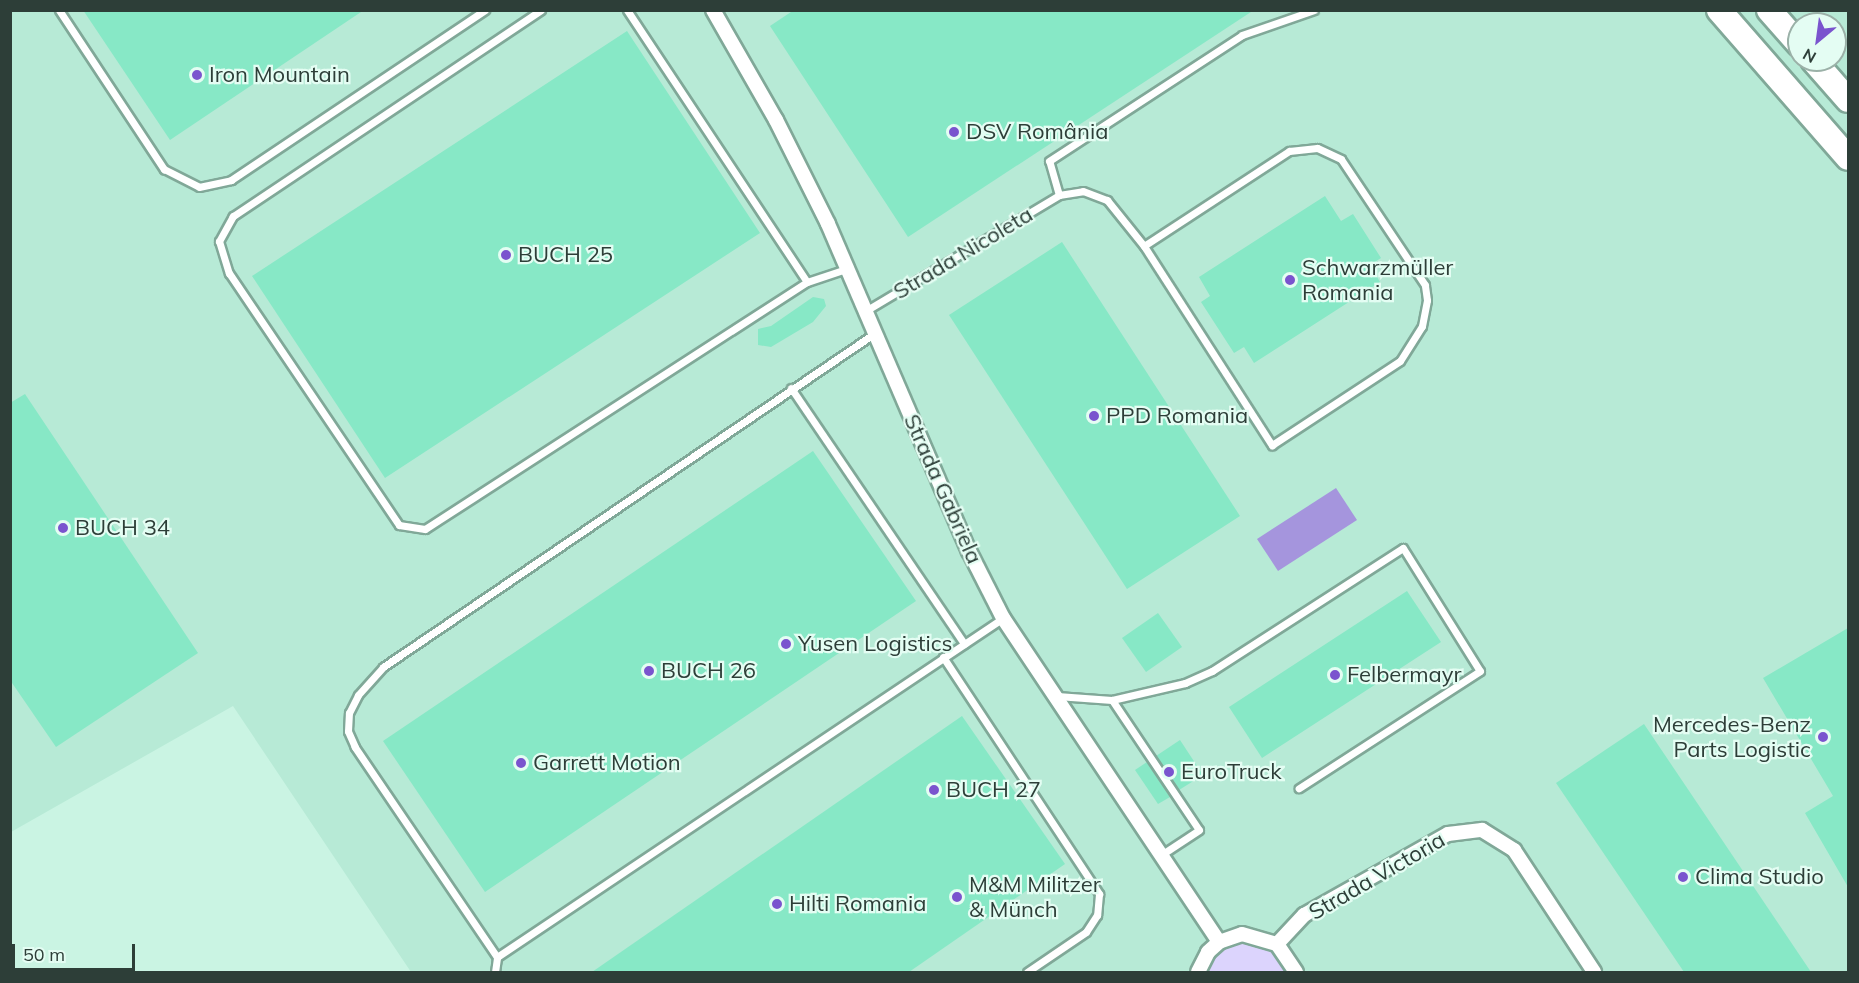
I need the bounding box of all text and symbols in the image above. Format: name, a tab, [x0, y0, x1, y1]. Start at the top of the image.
north arrow	[1787, 12, 1847, 72]
text: N	[1799, 44, 1819, 68]
place label: Iron Mountain	[209, 62, 350, 88]
marker: Iron Mountain	[190, 68, 204, 82]
place label: DSV România	[966, 119, 1108, 145]
marker: DSV România	[947, 125, 961, 139]
street label: Strada Nicoleta	[889, 201, 1037, 305]
place label: BUCH 25	[518, 242, 613, 268]
marker: BUCH 25	[499, 248, 513, 262]
place label: Schwarzmüller Romania	[1302, 254, 1453, 306]
marker: Schwarzmüller Romania	[1283, 273, 1297, 287]
place label: PPD Romania	[1106, 403, 1248, 429]
marker: PPD Romania	[1087, 409, 1101, 423]
street label: Strada Gabriela	[898, 410, 988, 568]
place label: BUCH 34	[75, 515, 170, 541]
marker: BUCH 34	[56, 521, 70, 535]
place label: Yusen Logistics	[798, 631, 952, 657]
marker: Yusen Logistics	[779, 637, 793, 651]
place label: BUCH 26	[661, 658, 756, 684]
place label: Felbermayr	[1347, 662, 1461, 688]
marker: BUCH 26	[642, 664, 656, 678]
marker: Felbermayr	[1328, 668, 1342, 682]
place label: Mercedes-Benz Parts Logistic	[1653, 711, 1811, 762]
marker: Mercedes-Benz Parts Logistic	[1816, 730, 1830, 744]
place label: Garrett Motion	[533, 750, 681, 776]
marker: Garrett Motion	[514, 756, 528, 770]
place label: EuroTruck	[1181, 759, 1282, 785]
marker: EuroTruck	[1162, 765, 1176, 779]
place label: BUCH 27	[946, 777, 1041, 803]
marker: BUCH 27	[927, 783, 941, 797]
street label: Strada Victoria	[1304, 826, 1450, 926]
place label: Clima Studio	[1695, 864, 1824, 890]
marker: Clima Studio	[1676, 870, 1690, 884]
place label: M&M Militzer & Münch	[969, 871, 1101, 922]
marker: M&M Militzer & Münch	[950, 890, 964, 904]
place label: Hilti Romania	[789, 891, 926, 917]
marker: Hilti Romania	[770, 897, 784, 911]
scale bar	[15, 932, 138, 970]
text: 50 m	[23, 943, 65, 966]

